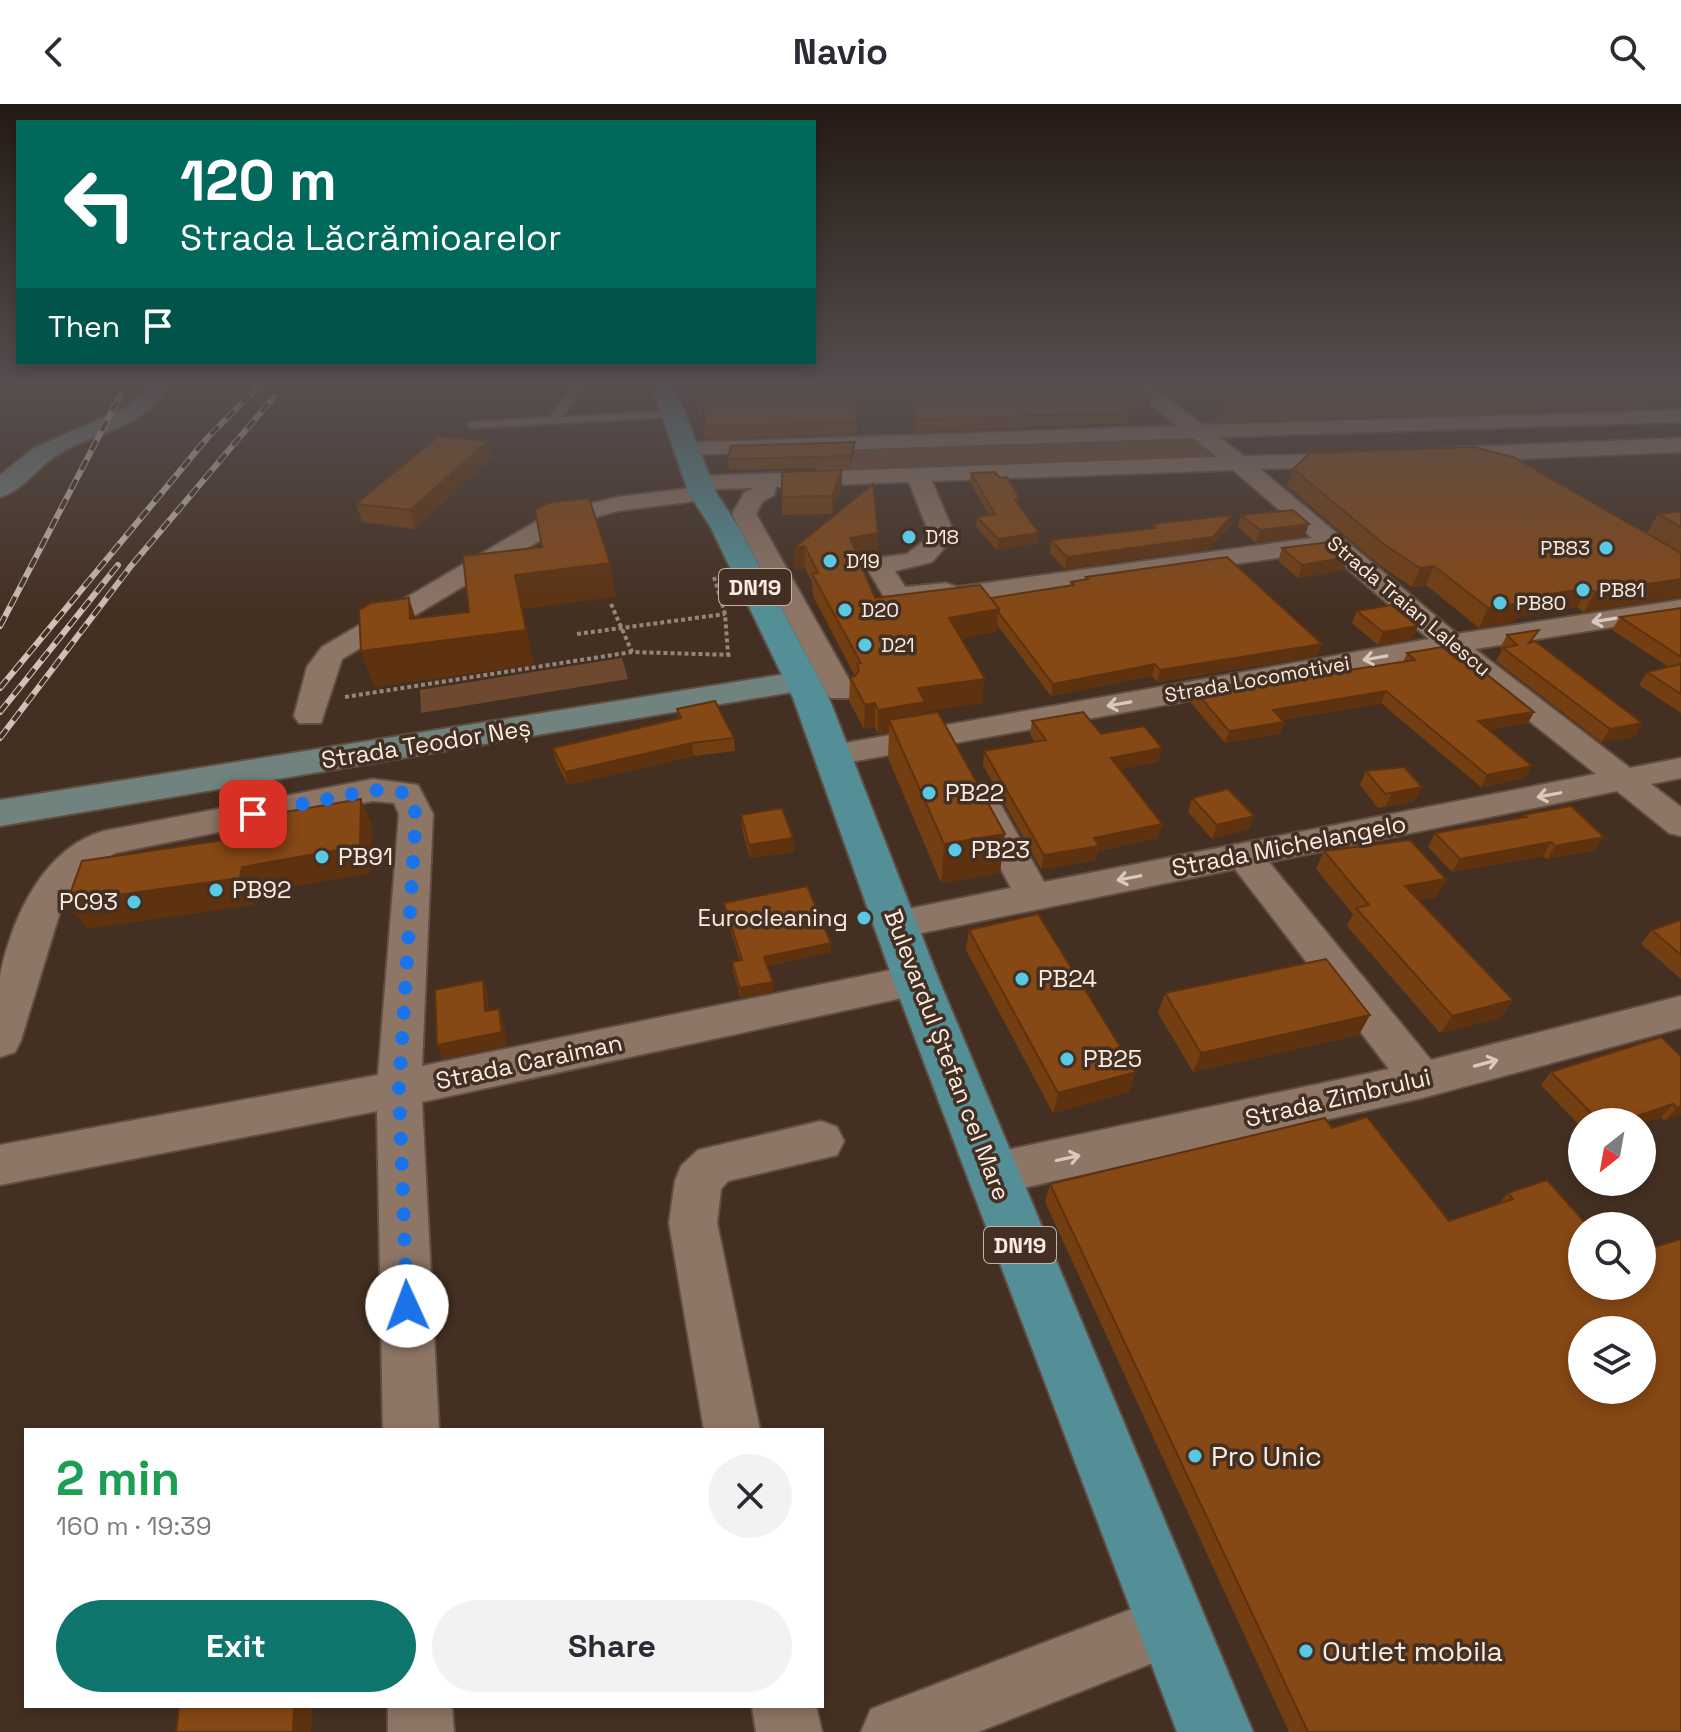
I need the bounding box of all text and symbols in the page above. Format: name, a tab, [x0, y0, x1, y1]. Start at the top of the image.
text: Navio	[793, 29, 888, 75]
icon: back	[32, 30, 76, 74]
icon: search	[1605, 30, 1649, 74]
text: 120 m	[180, 145, 337, 216]
icon: left	[48, 152, 152, 256]
text: Strada Lăcrămioarelor	[180, 215, 562, 261]
icon: arrive	[136, 304, 180, 348]
text: Then	[48, 307, 120, 346]
place label: D18	[925, 524, 959, 550]
marker: D18	[900, 528, 918, 546]
street label: Strada Traian Lalescu	[1322, 530, 1496, 682]
place label: PB83	[1540, 535, 1590, 561]
marker: PB83	[1597, 539, 1615, 557]
place label: D19	[846, 548, 880, 574]
marker: D19	[821, 552, 839, 570]
road number: DN19	[719, 569, 791, 605]
place label: PB81	[1599, 577, 1645, 603]
marker: PB81	[1574, 581, 1592, 599]
place label: PB80	[1516, 590, 1566, 616]
marker: PB80	[1491, 594, 1509, 612]
place label: D20	[861, 597, 899, 623]
marker: D20	[836, 601, 854, 619]
one-way arrow	[1592, 613, 1617, 628]
place label: D21	[881, 632, 915, 658]
marker: D21	[856, 636, 874, 654]
street label: Strada Locomotivei	[1163, 650, 1351, 708]
one-way arrow	[1362, 651, 1388, 666]
one-way arrow	[1106, 697, 1132, 712]
street label: Strada Teodor Neș	[319, 712, 533, 775]
place label: PB22	[945, 777, 1004, 808]
pin	[219, 780, 287, 848]
marker: PB22	[920, 784, 938, 802]
one-way arrow	[1537, 788, 1562, 803]
icon: arrive	[231, 792, 275, 836]
street label: Strada Michelangelo	[1169, 808, 1409, 883]
place label: PB23	[971, 834, 1030, 865]
place label: PB91	[338, 841, 393, 872]
marker: PB23	[946, 841, 964, 859]
marker: PB91	[313, 848, 331, 866]
one-way arrow	[1117, 871, 1142, 886]
place label: PB92	[232, 874, 291, 905]
marker: PB92	[207, 881, 225, 899]
place label: PC93	[59, 886, 118, 917]
marker: PC93	[125, 893, 143, 911]
place label: Eurocleaning	[697, 902, 848, 933]
street label: Bulevardul Ștefan cel Mare	[878, 905, 1017, 1205]
marker: Eurocleaning	[855, 909, 873, 927]
place label: PB24	[1038, 963, 1097, 994]
marker: PB24	[1013, 970, 1031, 988]
street label: Strada Caraiman	[433, 1027, 625, 1096]
place label: PB25	[1083, 1043, 1142, 1074]
marker: PB25	[1058, 1050, 1076, 1068]
one-way arrow	[1472, 1055, 1498, 1070]
street label: Strada Zimbrului	[1242, 1061, 1434, 1134]
north arrow	[1568, 1108, 1656, 1196]
map controls	[1568, 1108, 1656, 1404]
one-way arrow	[1055, 1150, 1081, 1165]
button: search	[1568, 1212, 1656, 1300]
road number: DN19	[984, 1227, 1056, 1263]
position arrow	[365, 1264, 449, 1348]
button: layers	[1568, 1316, 1656, 1404]
place label: Pro Unic	[1211, 1438, 1322, 1474]
marker: Pro Unic	[1186, 1447, 1204, 1465]
text: 2 min	[56, 1448, 180, 1509]
button: close	[708, 1454, 792, 1538]
text: 160 m · 19:39	[56, 1509, 212, 1543]
button: Exit	[56, 1600, 416, 1692]
button: Share	[432, 1600, 792, 1692]
place label: Outlet mobila	[1322, 1633, 1503, 1669]
marker: Outlet mobila	[1297, 1642, 1315, 1660]

